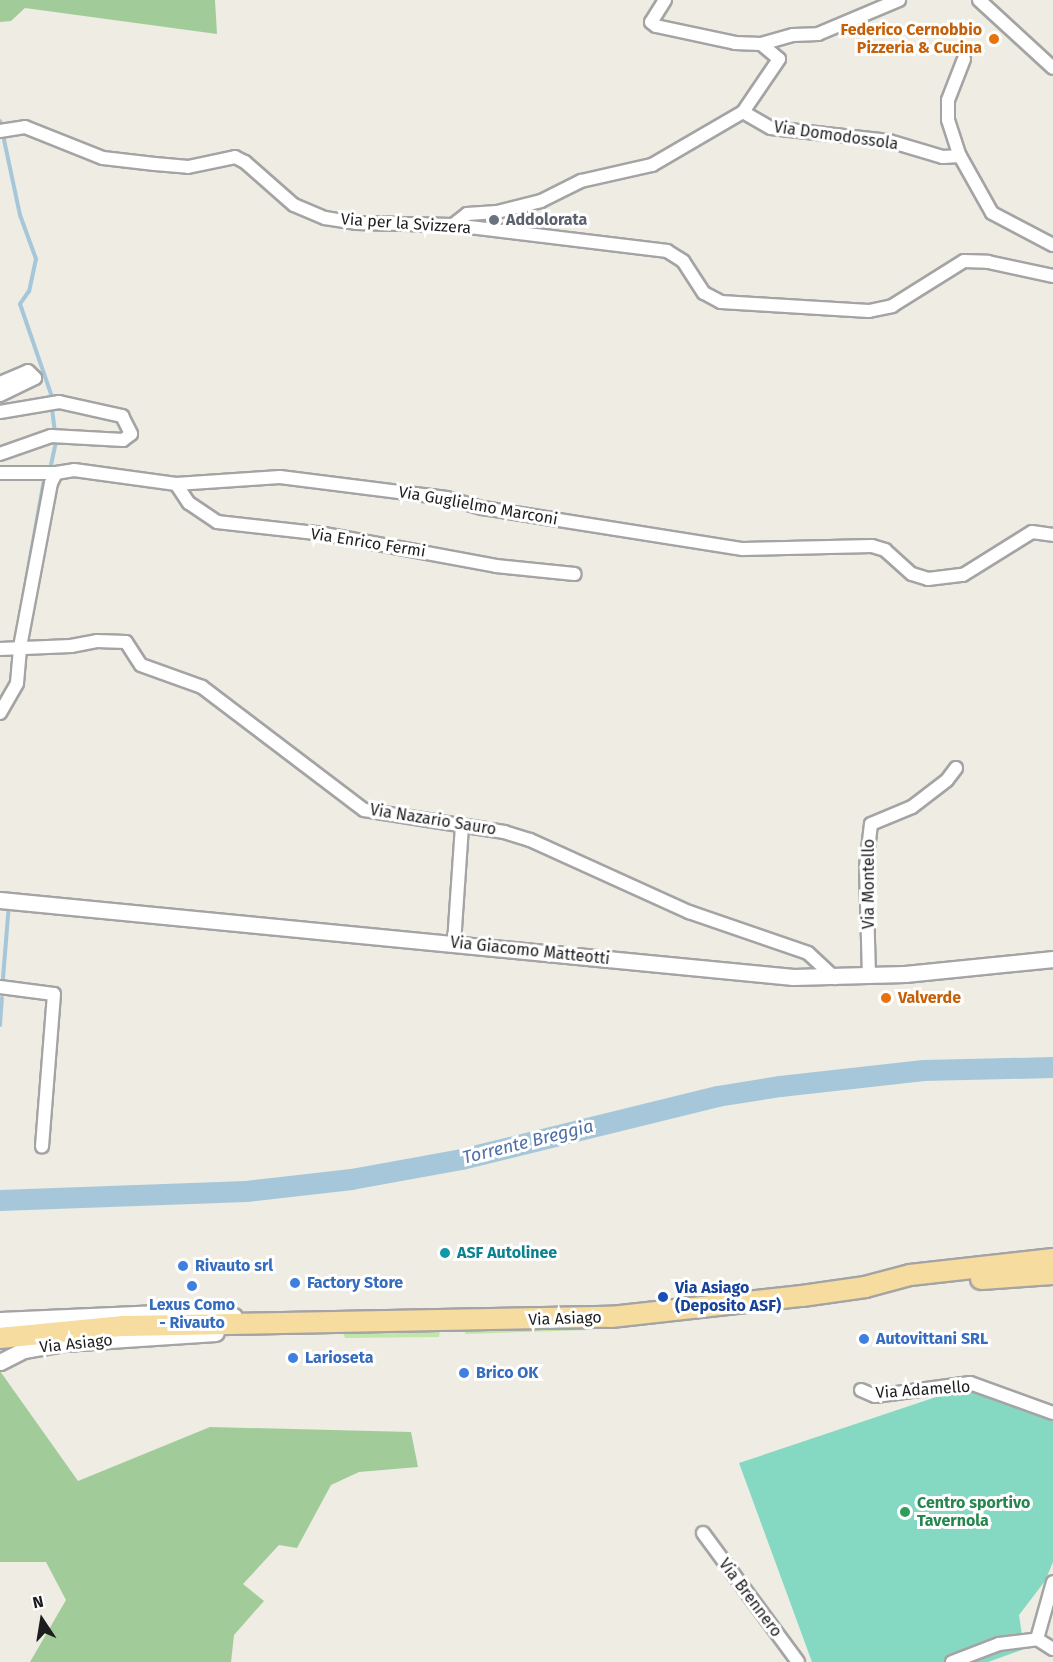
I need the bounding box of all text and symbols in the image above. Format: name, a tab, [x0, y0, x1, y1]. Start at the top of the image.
place label: Federico Cernobbio Pizzeria & Cucina	[840, 20, 982, 58]
marker: Federico Cernobbio Pizzeria & Cucina	[987, 32, 1001, 46]
street label: Via Domodossola	[773, 118, 899, 154]
street label: Via per la Svizzera	[340, 210, 472, 238]
place label: Addolorata	[506, 210, 587, 230]
marker: Addolorata	[487, 213, 501, 227]
street label: Via Guglielmo Marconi	[397, 483, 559, 529]
street label: Via Enrico Fermi	[309, 524, 427, 562]
street label: Via Nazario Sauro	[369, 801, 497, 839]
street label: Via Montello	[859, 839, 879, 929]
street label: Via Giacomo Matteotti	[449, 933, 611, 969]
place label: Valverde	[898, 988, 961, 1008]
marker: Valverde	[879, 991, 893, 1005]
water label: Torrente Breggia	[460, 1115, 596, 1169]
place label: ASF Autolinee	[457, 1243, 557, 1263]
marker: ASF Autolinee	[438, 1246, 452, 1260]
place label: Rivauto srl	[195, 1256, 273, 1276]
marker: Rivauto srl	[176, 1259, 190, 1273]
place label: Factory Store	[307, 1273, 403, 1293]
marker: Factory Store	[288, 1276, 302, 1290]
place label: Via Asiago (Deposito ASF)	[675, 1278, 781, 1316]
marker: Lexus Como - Rivauto	[185, 1279, 199, 1293]
marker: Via Asiago (Deposito ASF)	[656, 1290, 670, 1304]
place label: Lexus Como - Rivauto	[149, 1295, 235, 1333]
street label: Via Asiago	[528, 1308, 602, 1330]
place label: Autovittani SRL	[876, 1329, 988, 1349]
street label: Via Asiago	[38, 1331, 114, 1357]
marker: Autovittani SRL	[857, 1332, 871, 1346]
place label: Larioseta	[305, 1348, 373, 1368]
marker: Larioseta	[286, 1351, 300, 1365]
place label: Brico OK	[476, 1363, 538, 1383]
marker: Brico OK	[457, 1366, 471, 1380]
street label: Via Adamello	[875, 1377, 971, 1403]
place label: Centro sportivo Tavernola	[917, 1493, 1030, 1531]
marker: Centro sportivo Tavernola	[898, 1505, 912, 1519]
street label: Via Brennero	[714, 1555, 786, 1641]
north arrow	[12, 1590, 72, 1650]
text: N	[31, 1592, 45, 1612]

